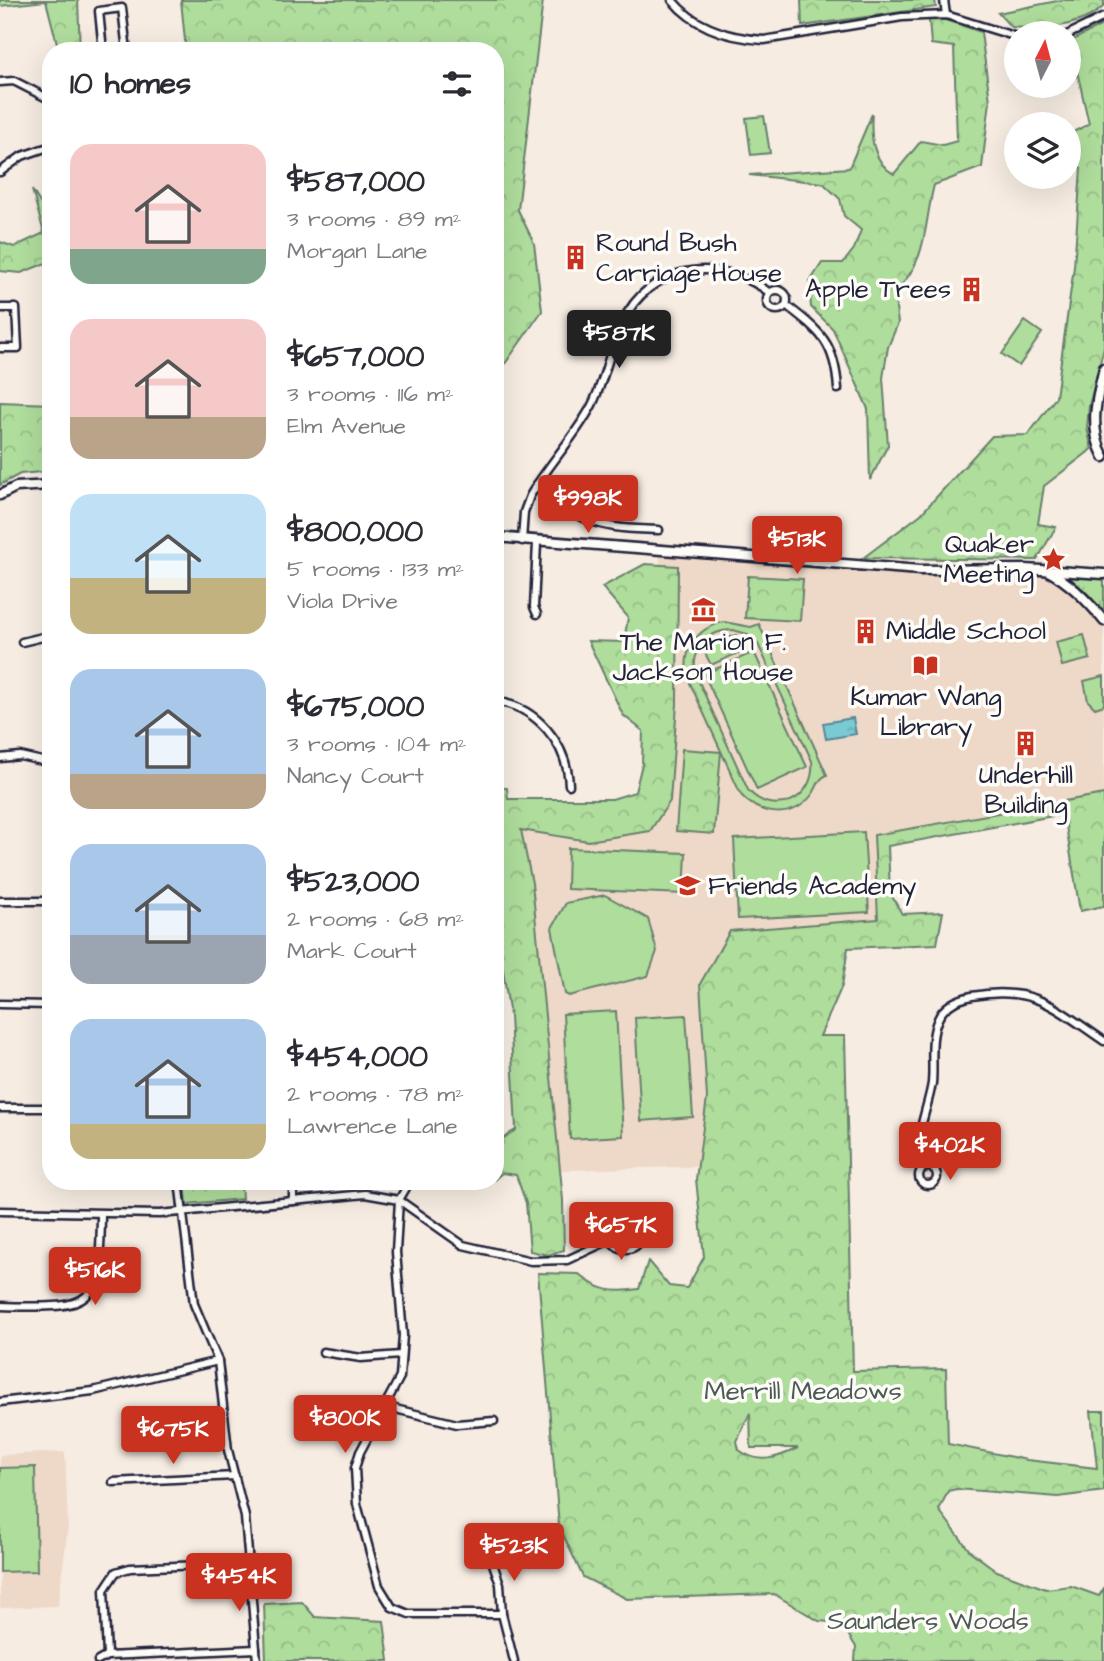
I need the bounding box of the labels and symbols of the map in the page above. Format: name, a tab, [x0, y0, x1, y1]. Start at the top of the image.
north arrow	[1004, 21, 1082, 98]
place label: Round Bush Carriage House	[596, 225, 782, 293]
building icon: Round Bush Carriage House	[562, 244, 590, 272]
place label: Apple Trees	[805, 271, 951, 307]
building icon: Apple Trees	[957, 275, 985, 303]
pin: $587K	[570, 310, 668, 370]
pin: $998K	[539, 476, 637, 535]
pin: $513K	[748, 516, 846, 576]
place label: Quaker Meeting	[944, 526, 1034, 594]
place icon: Quaker Meeting	[1040, 545, 1068, 573]
museum icon: The Marion F. Jackson House	[689, 596, 717, 624]
place label: Middle School	[886, 613, 1046, 649]
building icon: Middle School	[852, 617, 880, 645]
place label: The Marion F. Jackson House	[612, 624, 794, 690]
library icon: Kumar Wang Library	[912, 651, 940, 679]
place label: Kumar Wang Library	[850, 679, 1002, 747]
building icon: Underhill Building	[1012, 729, 1040, 757]
place label: Underhill Building	[979, 757, 1073, 825]
place label: Friends Academy	[708, 868, 916, 906]
school or university icon: Friends Academy	[674, 872, 702, 900]
pin: $402K	[901, 1122, 999, 1182]
pin: $657K	[572, 1202, 670, 1262]
pin: $516K	[46, 1248, 144, 1307]
park label: Merrill Meadows	[704, 1373, 902, 1409]
pin: $800K	[296, 1396, 394, 1455]
pin: $675K	[124, 1406, 222, 1466]
pin: $523K	[465, 1524, 563, 1583]
pin: $454K	[190, 1554, 288, 1613]
park label: Saunders Woods	[827, 1603, 1029, 1639]

